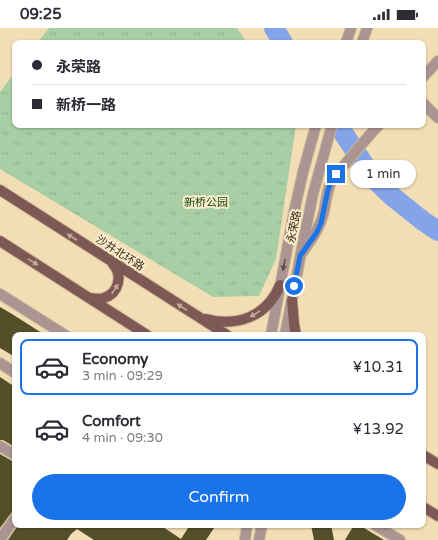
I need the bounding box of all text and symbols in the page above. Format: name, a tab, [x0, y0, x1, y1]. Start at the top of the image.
text: 09:25	[20, 5, 62, 23]
text: 永荣路	[56, 58, 101, 76]
text: 新桥一路	[56, 96, 116, 114]
callout: 1 min	[350, 160, 416, 188]
route end	[327, 165, 345, 183]
text: 1 min	[366, 166, 400, 182]
park label: 新桥公园	[184, 196, 228, 209]
street label: 永荣路	[284, 210, 304, 244]
one-way arrow	[66, 233, 78, 240]
street label: 沙井北环路	[93, 233, 147, 273]
one-way arrow	[28, 258, 38, 266]
one-way arrow	[281, 258, 287, 271]
route start	[285, 277, 303, 295]
one-way arrow	[111, 283, 118, 294]
one-way arrow	[176, 303, 188, 310]
one-way arrow	[250, 310, 260, 318]
icon: car	[34, 349, 70, 385]
text: Economy	[82, 350, 148, 368]
text: ¥10.31	[353, 358, 404, 376]
text: 3 min · 09:29	[82, 368, 163, 384]
icon: car	[34, 411, 70, 447]
text: Comfort	[82, 412, 141, 430]
text: ¥13.92	[353, 420, 404, 438]
text: 4 min · 09:30	[82, 430, 163, 446]
button: Confirm	[32, 474, 406, 520]

